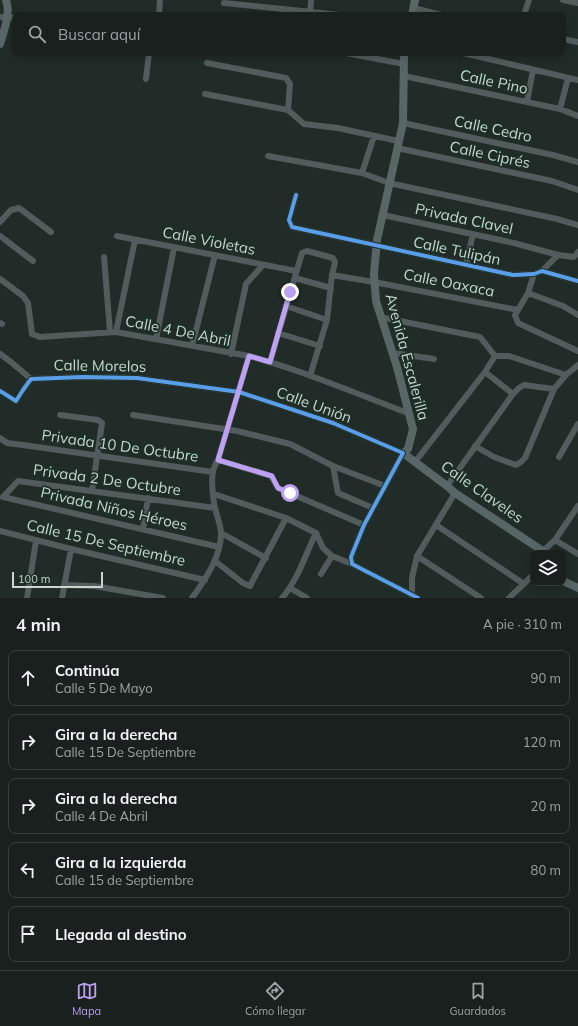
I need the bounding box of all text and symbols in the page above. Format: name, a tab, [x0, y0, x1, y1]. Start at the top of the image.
search box	[12, 12, 566, 56]
icon: search	[26, 23, 48, 45]
text: Buscar aquí	[58, 25, 140, 44]
street label: Calle Pino	[458, 65, 530, 98]
street label: Calle Cedro	[452, 111, 534, 146]
street label: Calle Ciprés	[448, 137, 532, 172]
street label: Privada Clavel	[413, 199, 515, 238]
street label: Calle Violetas	[161, 222, 257, 259]
street label: Calle Tulipán	[412, 232, 503, 269]
street label: Calle Oaxaca	[402, 264, 496, 301]
route end	[281, 283, 299, 301]
street label: Avenida Escalerilla	[381, 291, 434, 422]
street label: Calle 4 De Abril	[124, 311, 232, 350]
street label: Calle Morelos	[53, 355, 147, 376]
street label: Calle Unión	[274, 382, 354, 427]
street label: Privada 10 De Octubre	[41, 425, 200, 466]
street label: Calle Claveles	[437, 456, 527, 527]
street label: Privada 2 De Octubre	[32, 460, 182, 499]
street label: Privada Niños Héroes	[39, 482, 189, 535]
route start	[281, 484, 299, 502]
street label: Calle 15 De Septiembre	[25, 515, 187, 570]
map controls	[530, 550, 566, 586]
button: layers	[530, 550, 566, 586]
scale bar	[12, 570, 103, 589]
text: 100 m	[18, 572, 50, 586]
text: 4 min	[16, 614, 61, 635]
text: A pie · 310 m	[483, 616, 562, 632]
text: Continúa	[55, 661, 120, 680]
icon: ahead	[17, 667, 39, 689]
text: 90 m	[531, 670, 561, 686]
text: Calle 5 De Mayo	[55, 680, 153, 696]
text: Gira a la derecha	[55, 725, 177, 744]
icon: right	[17, 731, 39, 753]
text: 120 m	[523, 734, 561, 750]
text: Calle 15 De Septiembre	[55, 744, 196, 760]
text: Gira a la derecha	[55, 789, 177, 808]
icon: right	[17, 795, 39, 817]
text: 20 m	[531, 798, 561, 814]
text: Calle 4 De Abril	[55, 808, 148, 824]
text: Gira a la izquierda	[55, 853, 186, 872]
icon: left	[17, 859, 39, 881]
text: 80 m	[531, 862, 561, 878]
text: Calle 15 de Septiembre	[55, 872, 194, 888]
icon: arrive	[17, 923, 39, 945]
text: Llegada al destino	[55, 925, 187, 944]
tab: Mapa	[72, 980, 101, 1018]
tab: Cómo llegar	[245, 980, 306, 1018]
tab: Guardados	[450, 980, 506, 1018]

